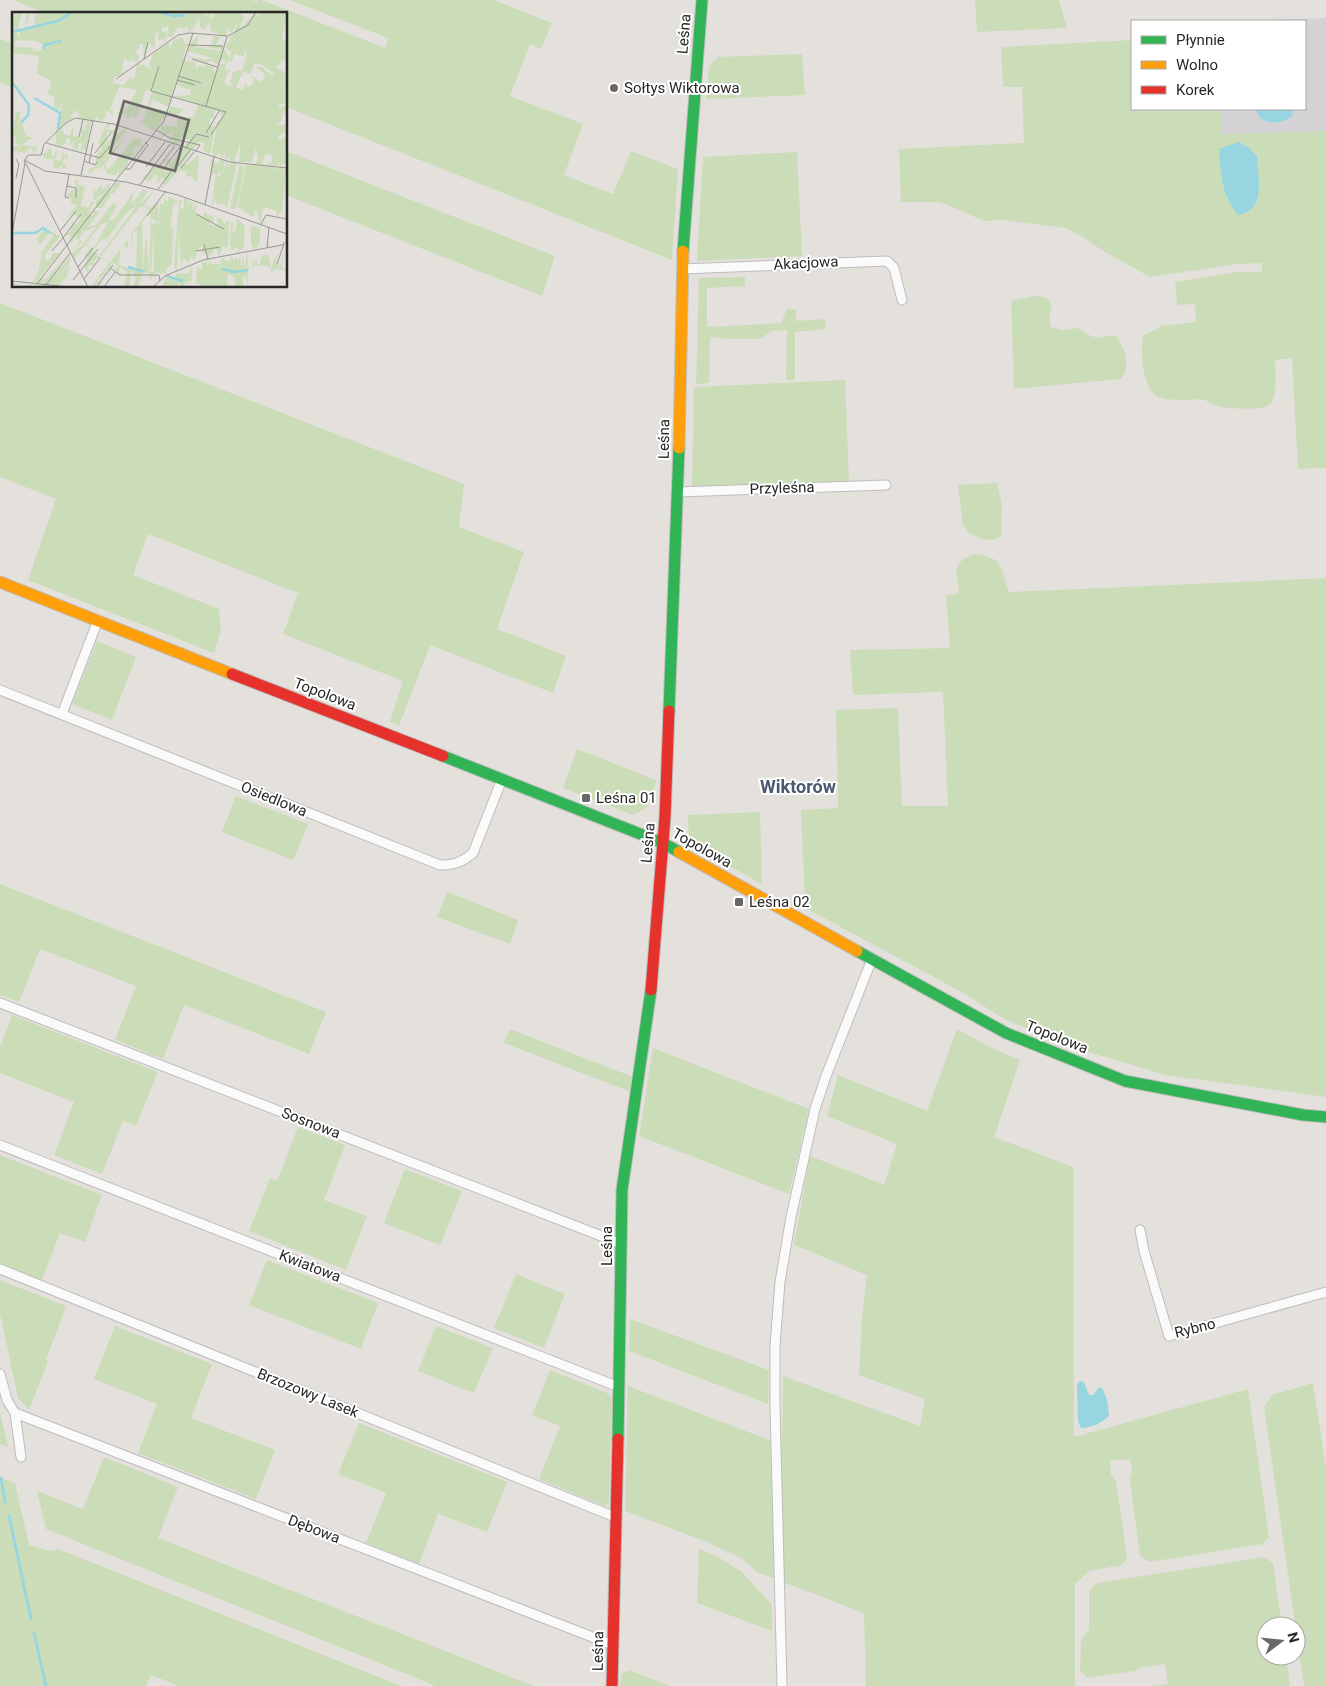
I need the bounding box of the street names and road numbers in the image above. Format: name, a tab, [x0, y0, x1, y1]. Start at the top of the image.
street label: Leśna	[673, 13, 695, 55]
street label: Akacjowa	[773, 252, 839, 274]
street label: Leśna	[655, 419, 673, 459]
street label: Przyleśna	[749, 478, 815, 498]
street label: Topolowa	[291, 674, 359, 714]
street label: Osiedlowa	[238, 778, 310, 820]
street label: Leśna	[637, 822, 659, 864]
street label: Topolowa	[669, 824, 735, 872]
street label: Topolowa	[1023, 1016, 1091, 1058]
street label: Sosnowa	[279, 1104, 343, 1142]
street label: Leśna	[598, 1226, 616, 1266]
street label: Kwiatowa	[277, 1246, 343, 1286]
street label: Rybno	[1173, 1314, 1217, 1342]
street label: Brzozowy Lasek	[255, 1364, 362, 1422]
street label: Dębowa	[285, 1511, 343, 1547]
street label: Leśna	[589, 1631, 607, 1671]

